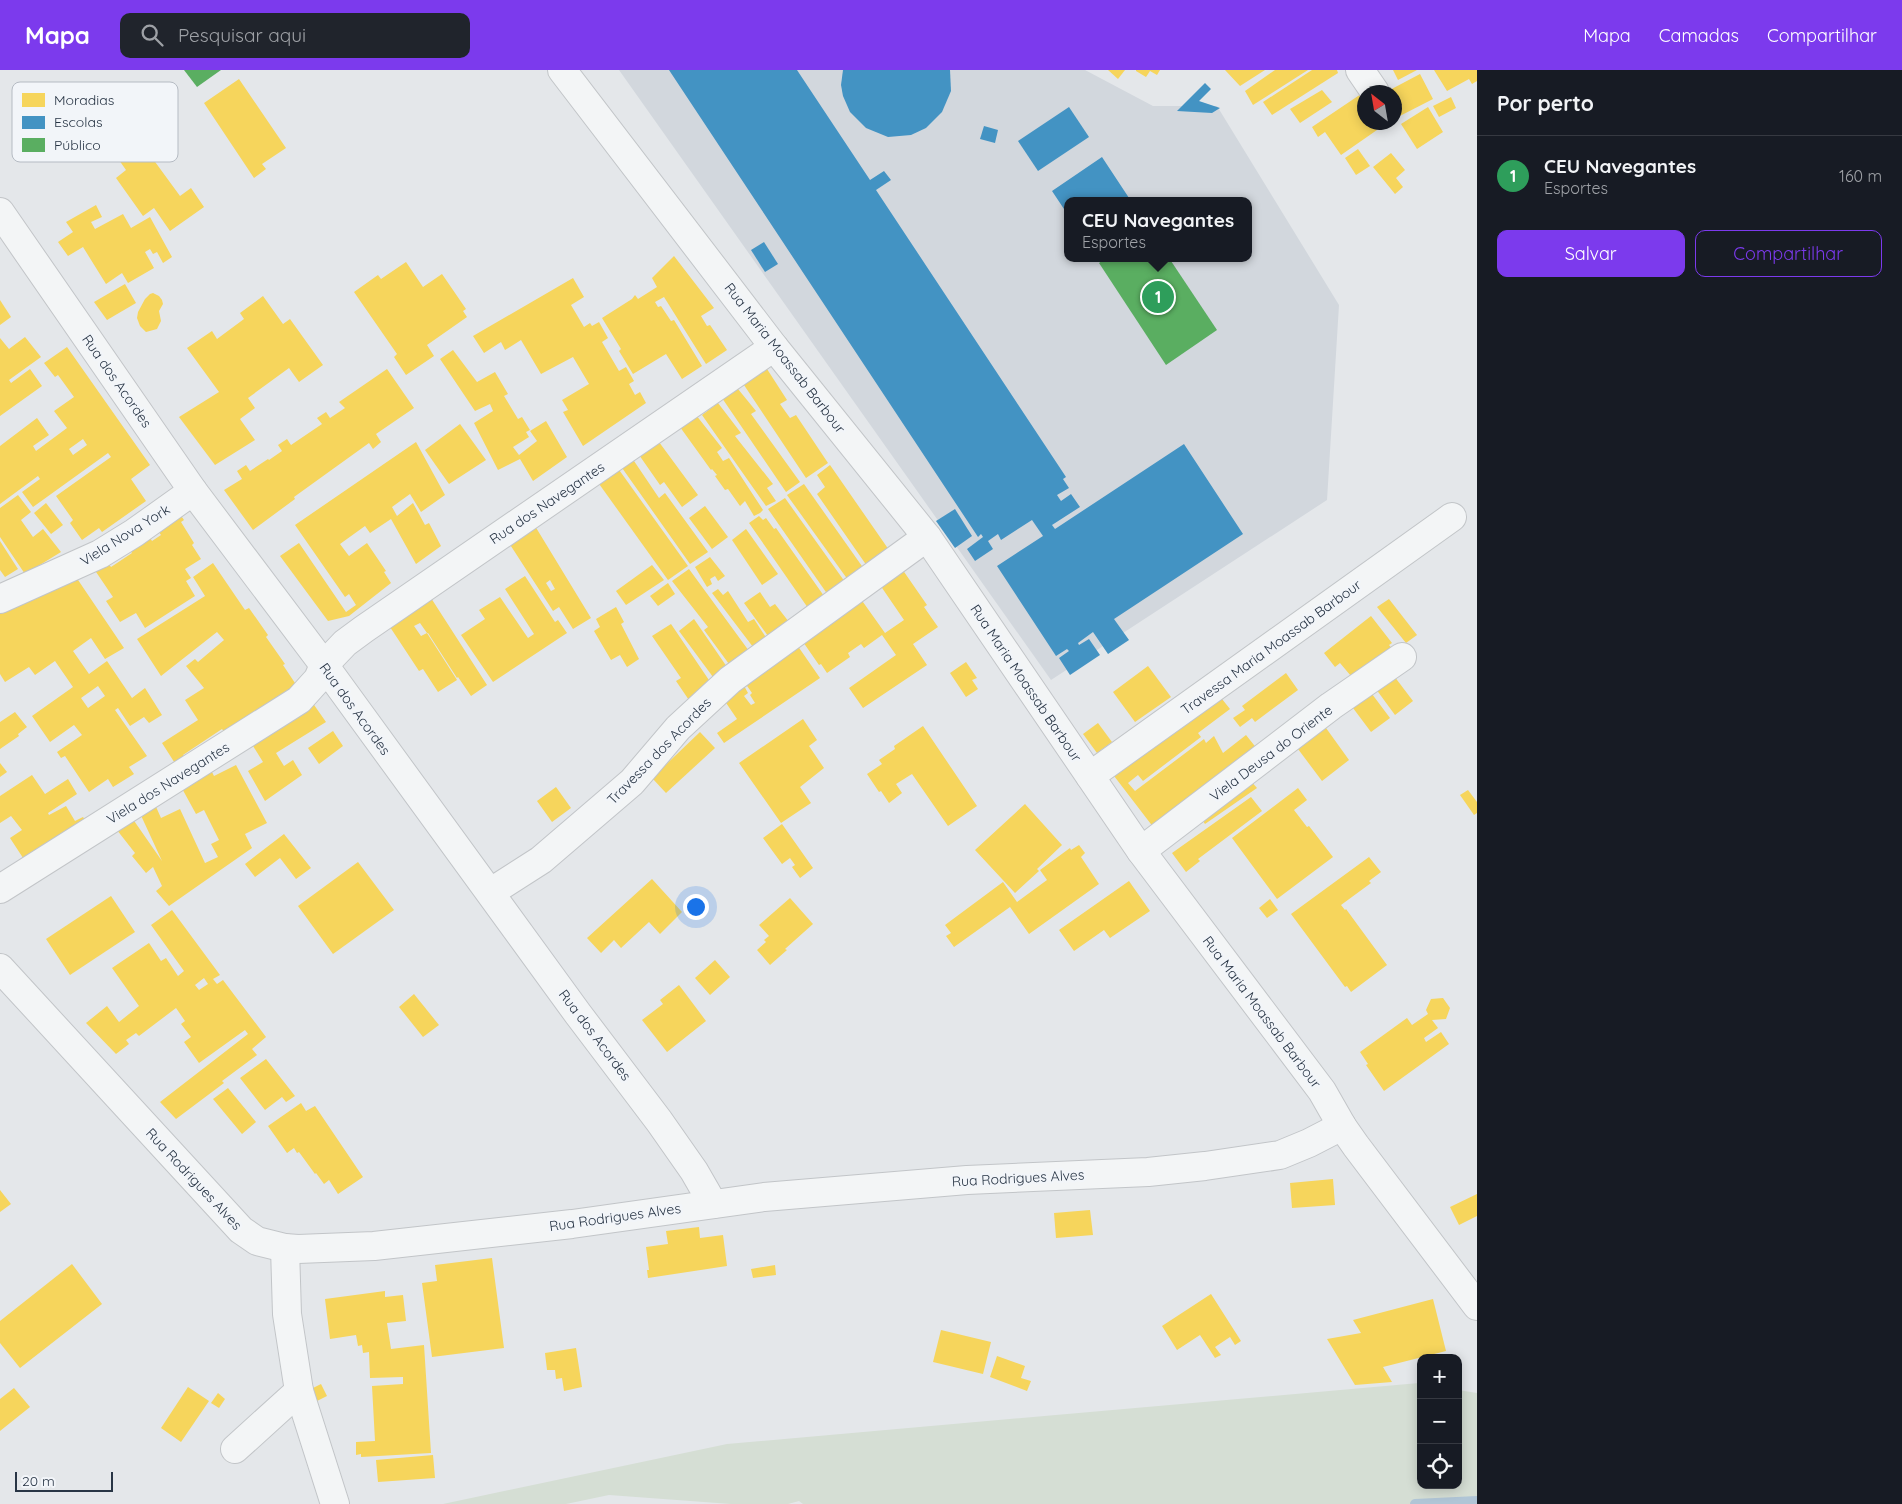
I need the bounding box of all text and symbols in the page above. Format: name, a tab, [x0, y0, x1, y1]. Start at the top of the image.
search box	[120, 13, 470, 58]
text: Mapa	[25, 20, 90, 50]
icon: search	[138, 21, 166, 49]
text: Pesquisar aqui	[178, 23, 306, 47]
text: Mapa	[1583, 24, 1631, 47]
text: Camadas	[1659, 24, 1739, 47]
text: Compartilhar	[1767, 24, 1877, 47]
legend	[12, 82, 178, 162]
north arrow	[1357, 85, 1402, 130]
text: Por perto	[1497, 90, 1594, 116]
text: Moradias	[54, 91, 114, 109]
text: Escolas	[54, 113, 103, 131]
text: Público	[54, 136, 101, 154]
text: CEU Navegantes	[1544, 154, 1696, 178]
text: 1	[1510, 166, 1516, 186]
text: 160 m	[1839, 166, 1882, 186]
text: Esportes	[1544, 178, 1608, 198]
popup	[1064, 197, 1252, 262]
text: CEU Navegantes	[1082, 208, 1234, 232]
button: Salvar	[1497, 230, 1685, 277]
button: Compartilhar	[1695, 230, 1882, 277]
text: Esportes	[1082, 232, 1146, 252]
pin: 1	[1142, 278, 1174, 316]
street label: Rua Maria Moassab Barbour	[721, 279, 850, 437]
street label: Rua dos Acordes	[78, 331, 156, 431]
street label: Rua dos Navegantes	[486, 458, 608, 548]
street label: Viela Nova York	[77, 500, 173, 570]
street label: Travessa Maria Moassab Barbour	[1177, 575, 1365, 719]
street label: Rua Maria Moassab Barbour	[967, 601, 1086, 766]
street label: Rua dos Acordes	[315, 659, 395, 759]
street label: Travessa dos Acordes	[603, 694, 715, 808]
street label: Viela Deusa do Oriente	[1206, 701, 1336, 805]
street label: Viela dos Navegantes	[103, 738, 233, 828]
your location	[683, 894, 709, 920]
street label: Rua Maria Moassab Barbour	[1199, 932, 1326, 1092]
street label: Rua dos Acordes	[555, 986, 635, 1084]
street label: Rua Rodrigues Alves	[142, 1124, 246, 1234]
street label: Rua Rodrigues Alves	[951, 1166, 1085, 1190]
street label: Rua Rodrigues Alves	[548, 1199, 682, 1235]
map controls	[1417, 1354, 1462, 1489]
button: +	[1417, 1354, 1462, 1399]
button: −	[1417, 1399, 1462, 1444]
button: locate	[1417, 1444, 1462, 1489]
scale bar	[15, 1469, 112, 1492]
text: 20 m	[22, 1472, 55, 1490]

